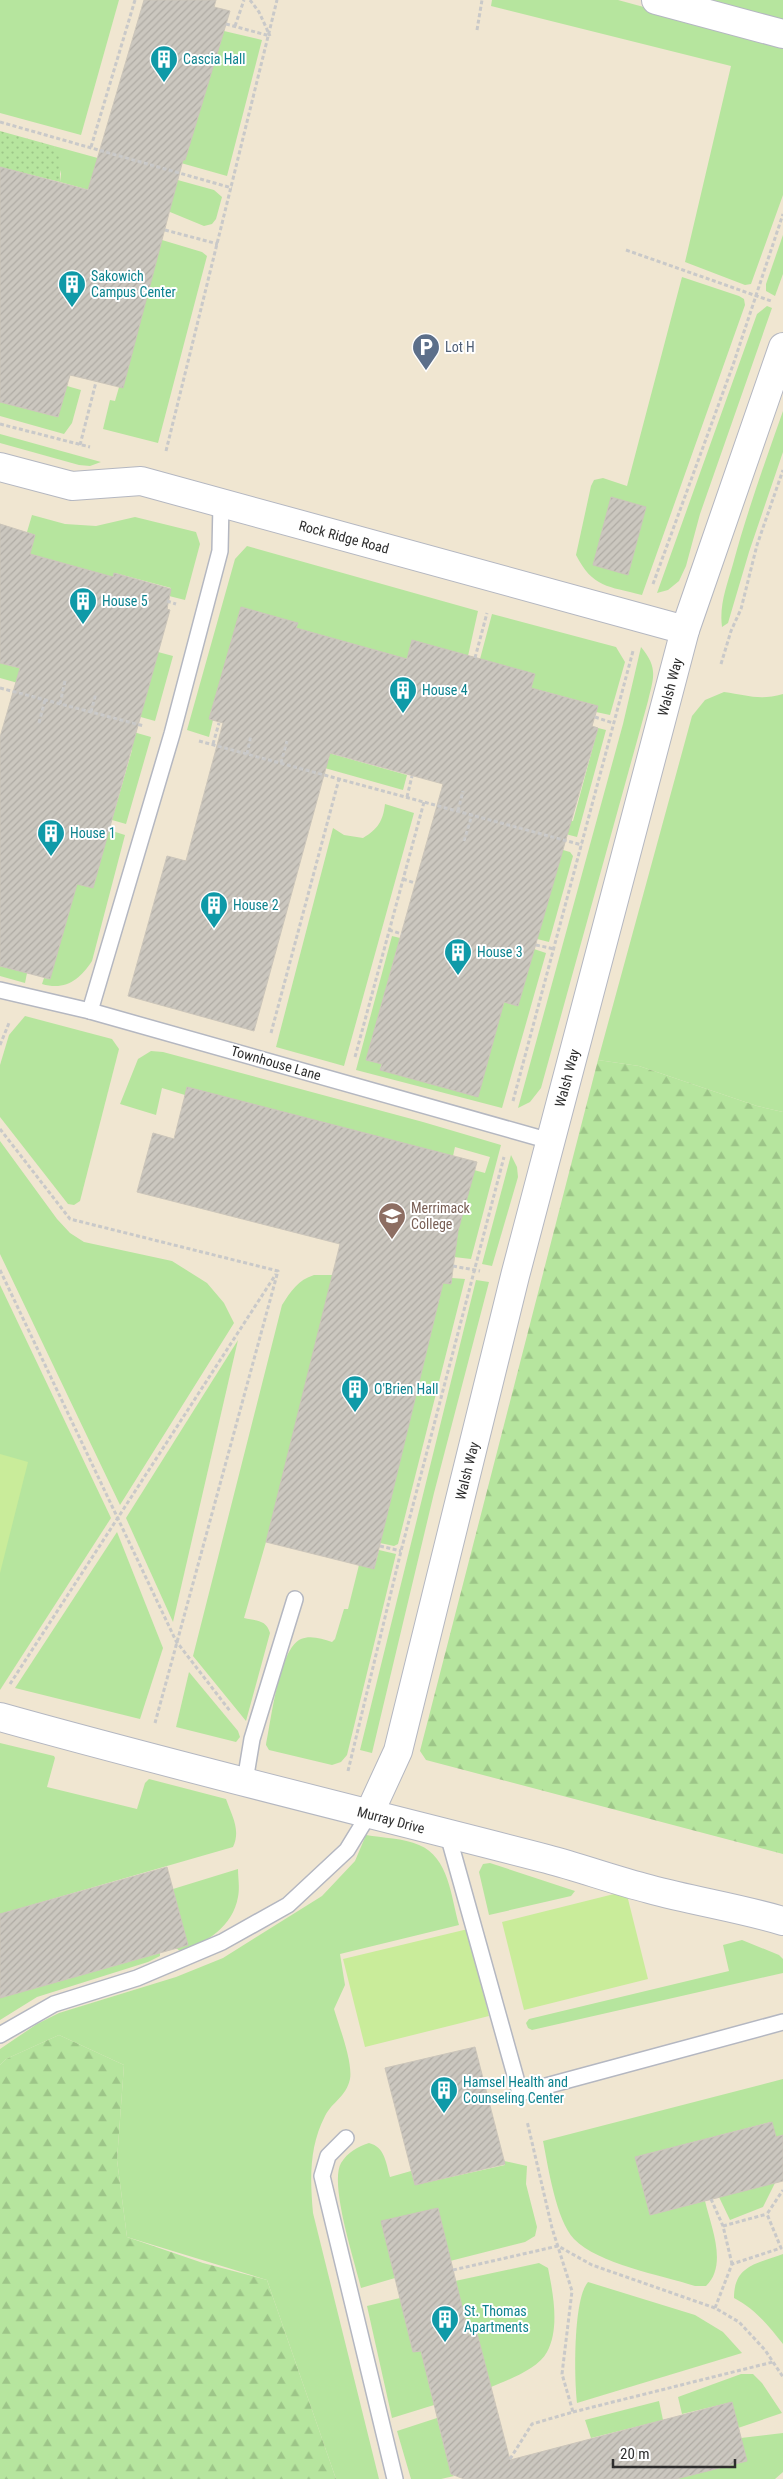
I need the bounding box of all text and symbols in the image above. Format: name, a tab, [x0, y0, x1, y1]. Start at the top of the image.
building icon: Cascia Hall	[149, 44, 179, 83]
place label: Cascia Hall	[183, 51, 245, 67]
place label: Sakowich Campus Center	[91, 268, 176, 300]
building icon: Sakowich Campus Center	[57, 269, 87, 308]
parking icon: Lot H	[411, 332, 441, 371]
place label: Lot H	[445, 339, 475, 355]
street label: Rock Ridge Road	[297, 517, 391, 557]
building icon: House 5	[68, 586, 98, 625]
place label: House 5	[102, 593, 148, 609]
street label: Walsh Way	[655, 656, 685, 718]
building icon: House 4	[388, 675, 418, 714]
place label: House 4	[422, 682, 468, 698]
building icon: House 1	[36, 818, 66, 857]
place label: House 1	[70, 825, 116, 841]
building icon: House 2	[199, 890, 229, 929]
place label: House 2	[233, 897, 279, 913]
building icon: House 3	[443, 937, 473, 976]
place label: House 3	[477, 944, 523, 960]
street label: Townhouse Lane	[229, 1042, 323, 1084]
street label: Walsh Way	[552, 1047, 582, 1109]
place label: Merrimack College	[411, 1200, 471, 1232]
school or university icon: Merrimack College	[377, 1201, 407, 1240]
building icon: O'Brien Hall	[340, 1374, 370, 1413]
place label: O'Brien Hall	[374, 1381, 438, 1397]
street label: Walsh Way	[452, 1440, 482, 1502]
street label: Murray Drive	[356, 1803, 427, 1837]
place label: Hamsel Health and Counseling Center	[463, 2074, 568, 2106]
building icon: Hamsel Health and Counseling Center	[429, 2075, 459, 2114]
place label: St. Thomas Apartments	[464, 2303, 529, 2335]
building icon: St. Thomas Apartments	[430, 2304, 460, 2343]
scale bar	[613, 2436, 736, 2468]
text: 20 m	[620, 2445, 650, 2463]

